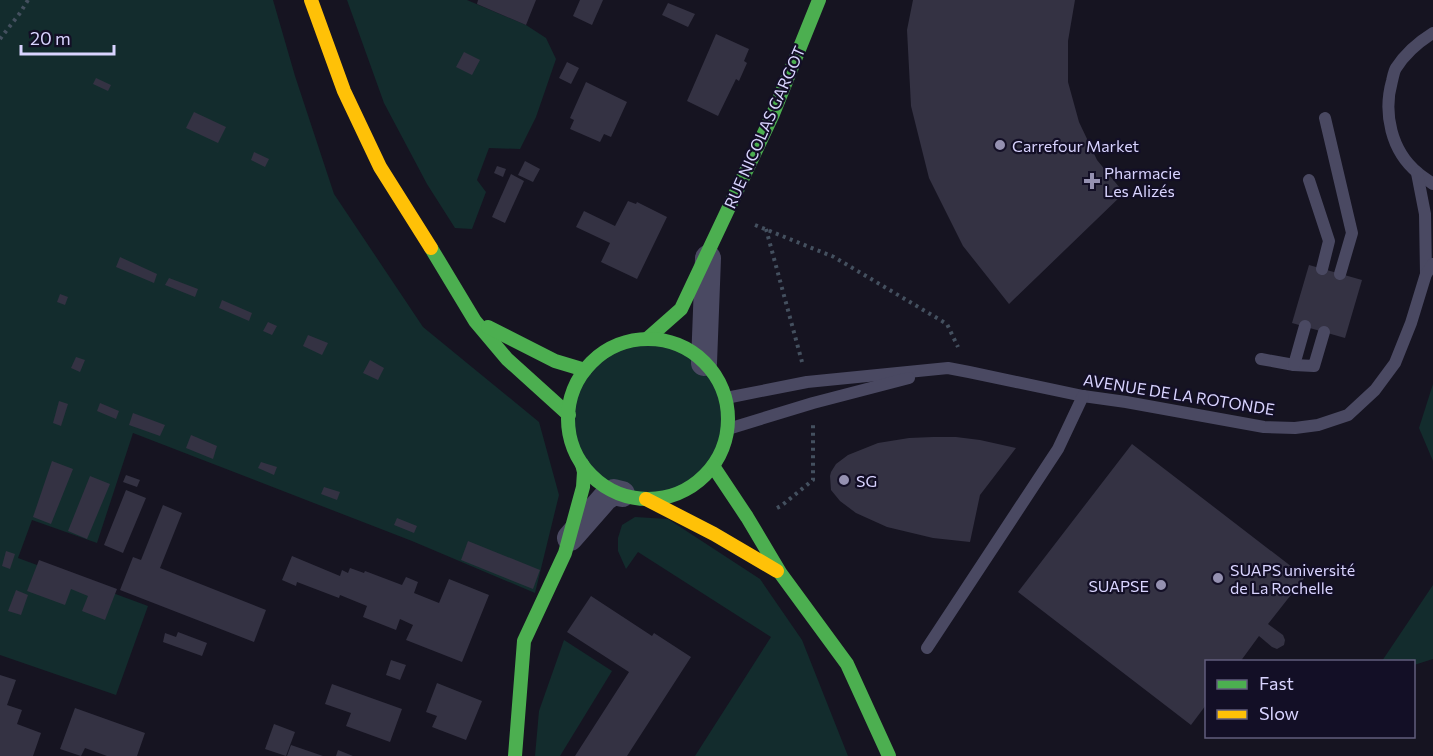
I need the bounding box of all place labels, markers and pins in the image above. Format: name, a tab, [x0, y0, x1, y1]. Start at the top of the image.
place label: Carrefour Market	[1012, 136, 1140, 155]
marker: Carrefour Market	[993, 138, 1007, 152]
place label: Pharmacie Les Alizés	[1104, 163, 1181, 200]
marker: Pharmacie Les Alizés	[1085, 174, 1099, 188]
place label: SG	[856, 471, 877, 490]
marker: SG	[837, 473, 851, 487]
place label: SUAPS université de La Rochelle	[1230, 560, 1355, 597]
marker: SUAPS université de La Rochelle	[1211, 571, 1225, 585]
place label: SUAPSE	[1088, 576, 1149, 595]
marker: SUAPSE	[1154, 578, 1168, 592]

